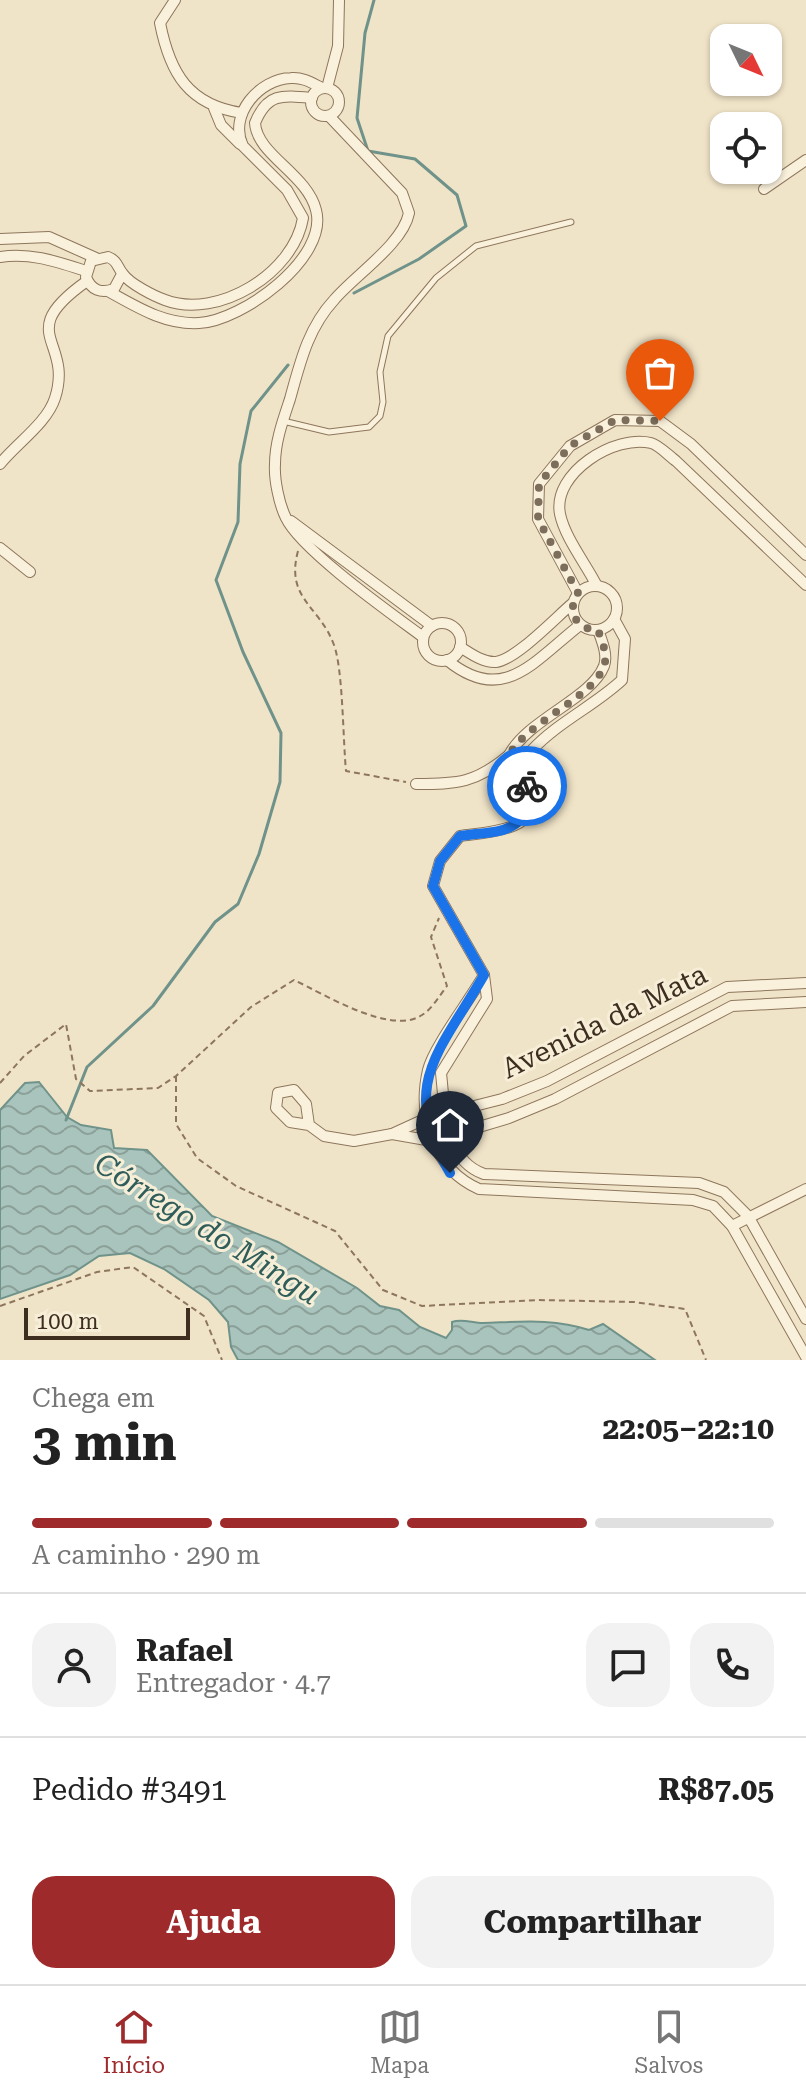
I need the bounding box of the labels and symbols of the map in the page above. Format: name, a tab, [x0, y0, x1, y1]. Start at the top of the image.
north arrow	[710, 24, 782, 96]
pin	[626, 339, 694, 421]
courier	[487, 746, 567, 826]
street label: Avenida da Mata	[496, 958, 712, 1085]
pin	[416, 1091, 484, 1173]
water label: Córrego do Mingu	[89, 1145, 326, 1312]
scale bar	[24, 1304, 190, 1340]

